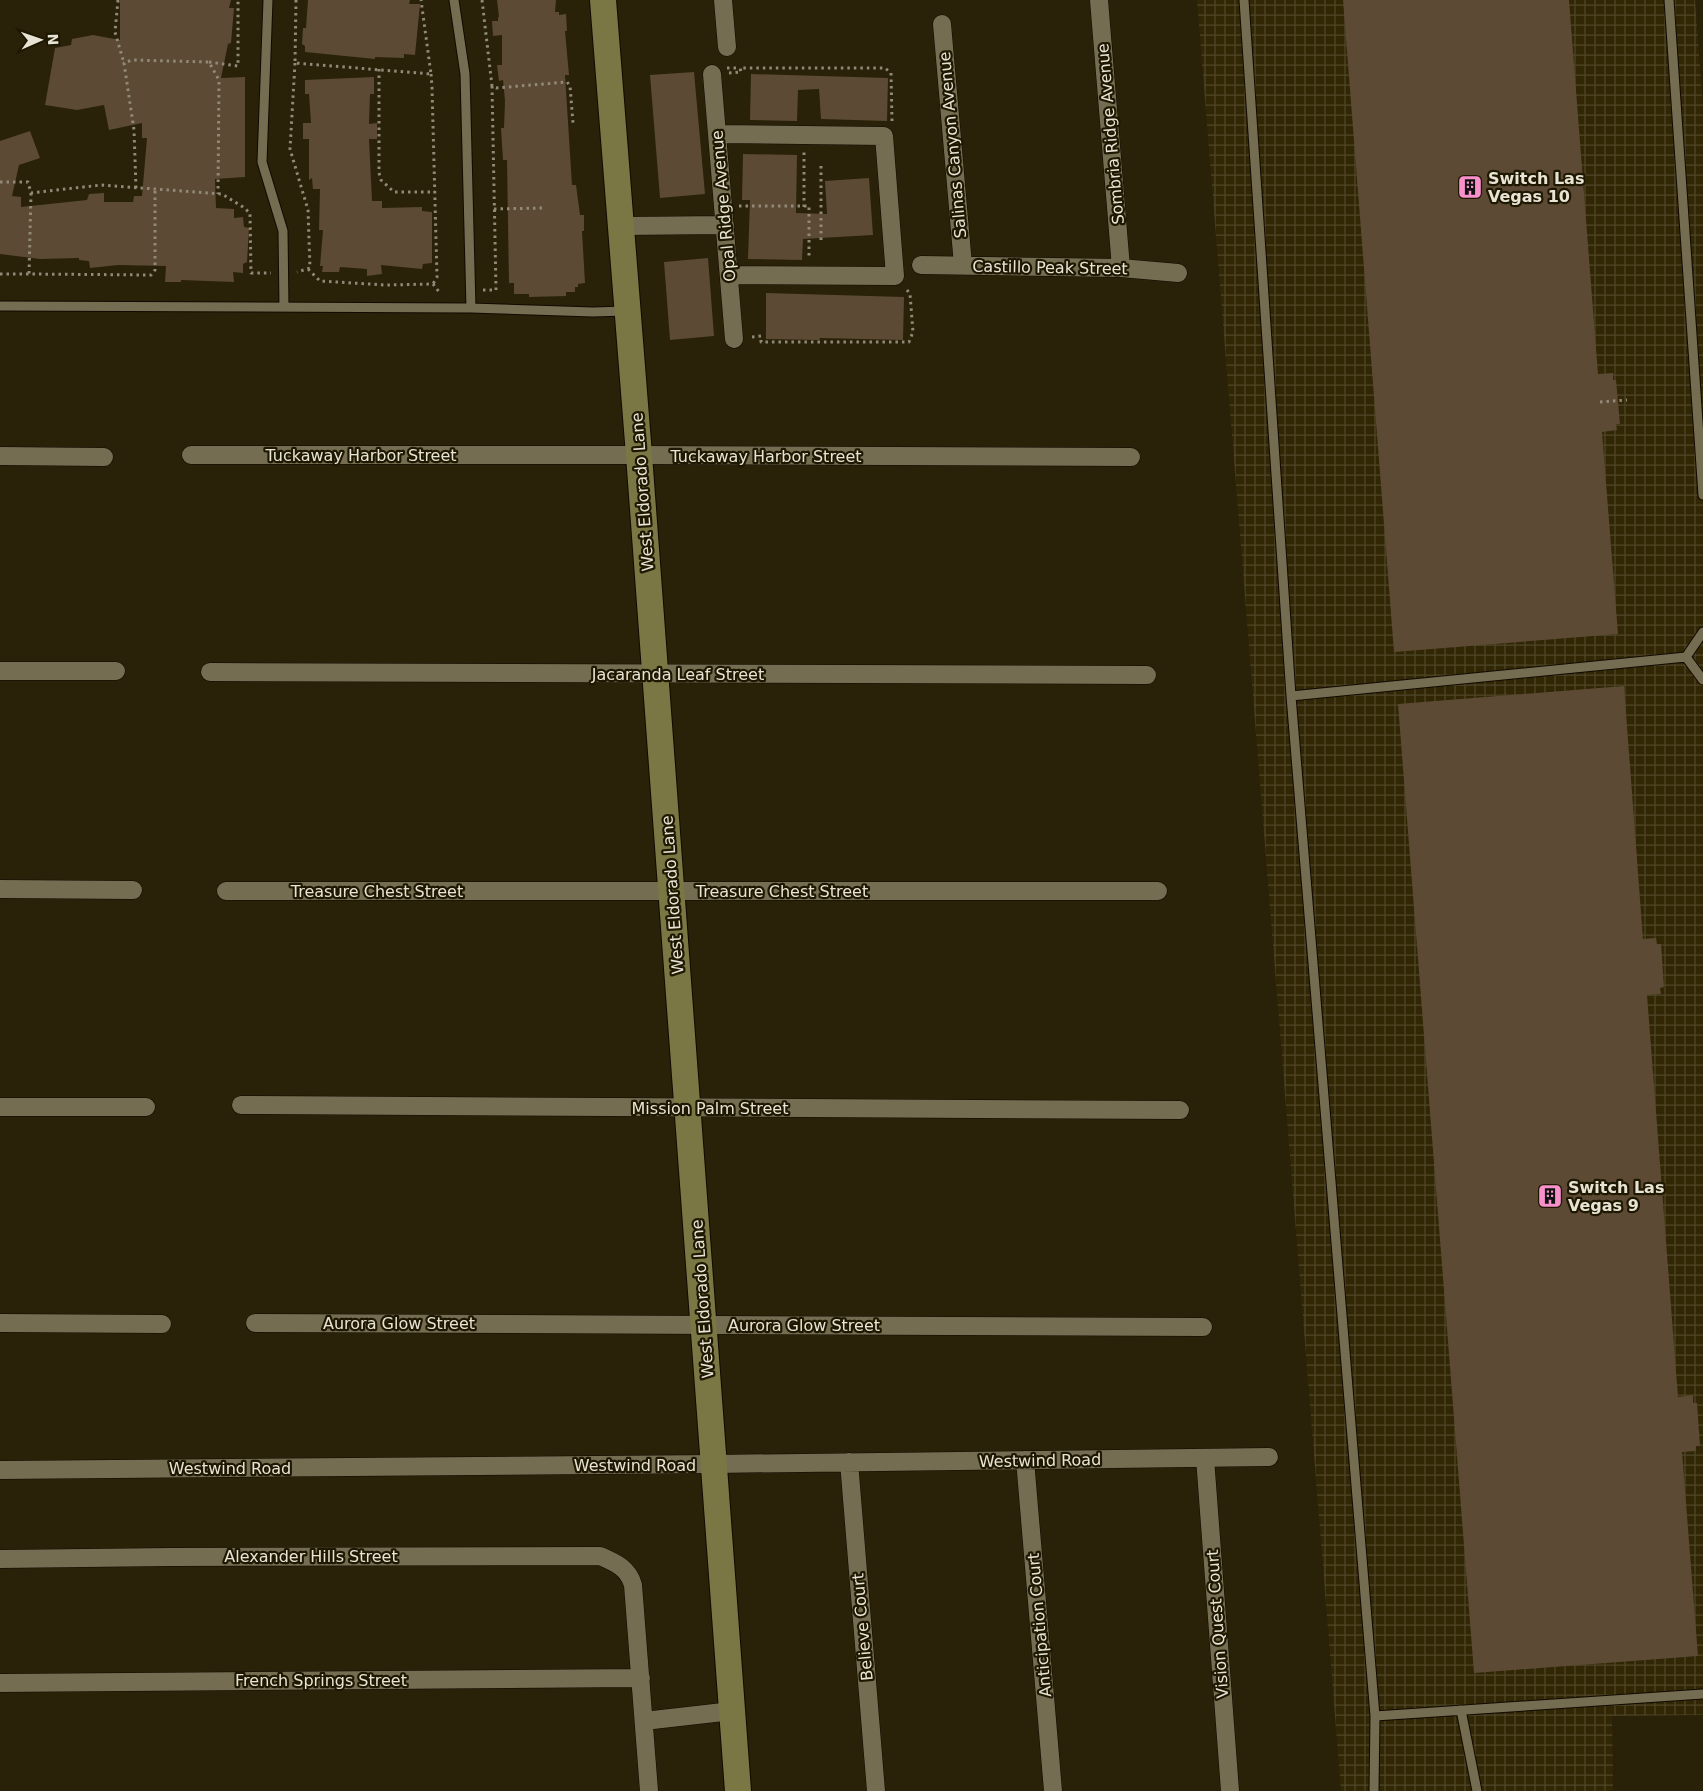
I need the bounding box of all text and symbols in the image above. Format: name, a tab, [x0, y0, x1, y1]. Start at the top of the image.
north arrow	[15, 15, 65, 65]
text: N	[45, 33, 61, 46]
street label: Sombria Ridge Avenue	[1093, 43, 1128, 225]
street label: Salinas Canyon Avenue	[935, 51, 970, 239]
street label: Opal Ridge Avenue	[707, 129, 740, 283]
place label: Switch Las Vegas 10	[1488, 169, 1584, 206]
building icon: Switch Las Vegas 10	[1457, 174, 1483, 200]
street label: Castillo Peak Street	[972, 257, 1128, 278]
street label: West Eldorado Lane	[627, 412, 658, 572]
street label: Tuckaway Harbor Street	[264, 446, 457, 465]
street label: Tuckaway Harbor Street	[669, 447, 862, 466]
street label: Jacaranda Leaf Street	[591, 665, 764, 684]
street label: West Eldorado Lane	[657, 815, 688, 975]
street label: Treasure Chest Street	[290, 882, 463, 901]
street label: Treasure Chest Street	[695, 882, 868, 901]
street label: Mission Palm Street	[632, 1099, 788, 1118]
place label: Switch Las Vegas 9	[1568, 1178, 1664, 1215]
building icon: Switch Las Vegas 9	[1537, 1183, 1563, 1209]
street label: West Eldorado Lane	[687, 1219, 718, 1379]
street label: Aurora Glow Street	[323, 1314, 475, 1333]
street label: Aurora Glow Street	[728, 1316, 880, 1335]
street label: Westwind Road	[979, 1450, 1101, 1471]
street label: Westwind Road	[574, 1456, 696, 1475]
street label: Westwind Road	[169, 1459, 291, 1478]
street label: Alexander Hills Street	[224, 1547, 398, 1566]
street label: Vision Quest Court	[1203, 1549, 1232, 1699]
street label: Anticipation Court	[1024, 1552, 1055, 1698]
street label: Believe Court	[848, 1572, 877, 1682]
street label: French Springs Street	[235, 1671, 407, 1690]

